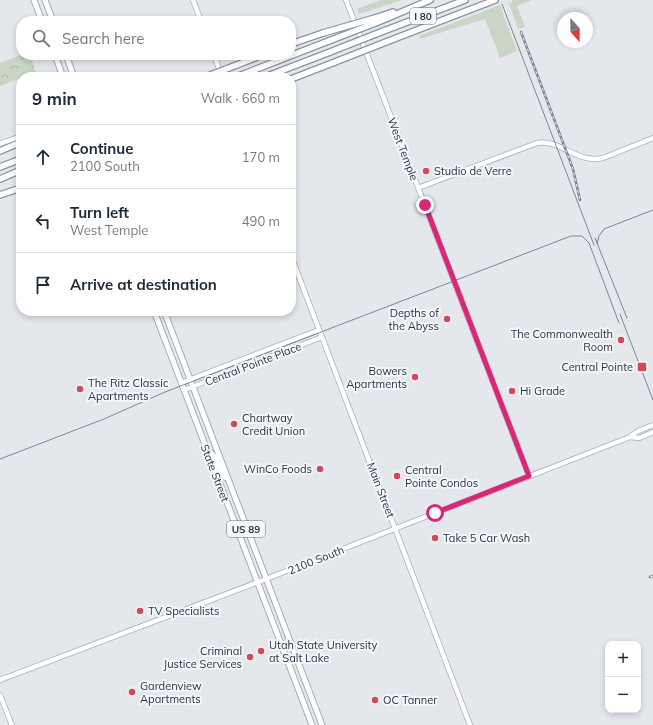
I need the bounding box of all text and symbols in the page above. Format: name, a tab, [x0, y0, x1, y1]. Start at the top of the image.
road number: I 80	[410, 8, 436, 24]
north arrow	[557, 12, 593, 48]
search box	[16, 16, 296, 60]
icon: search	[30, 27, 52, 49]
text: Search here	[62, 29, 144, 48]
text: 9 min	[32, 88, 77, 109]
text: Walk · 660 m	[201, 90, 280, 106]
street label: West Temple	[385, 116, 421, 182]
text: Continue	[70, 139, 133, 158]
icon: ahead	[32, 146, 54, 168]
text: 170 m	[242, 149, 280, 165]
text: 2100 South	[70, 158, 140, 174]
place label: Studio de Verre	[434, 164, 512, 178]
marker: Studio de Verre	[421, 166, 431, 176]
route end	[416, 196, 434, 214]
text: Turn left	[70, 203, 129, 222]
icon: left	[32, 210, 54, 232]
text: 490 m	[242, 213, 280, 229]
text: West Temple	[70, 222, 148, 238]
icon: arrive	[32, 274, 54, 296]
text: Arrive at destination	[70, 275, 217, 294]
place label: Depths of the Abyss	[389, 306, 439, 333]
marker: Depths of the Abyss	[442, 314, 452, 324]
place label: The Commonwealth Room	[511, 327, 613, 354]
marker: The Commonwealth Room	[616, 335, 626, 345]
street label: Central Pointe Place	[203, 339, 303, 389]
place label: Central Pointe	[562, 360, 633, 374]
marker: Central Pointe	[636, 361, 648, 373]
place label: Bowers Apartments	[346, 364, 407, 391]
marker: Bowers Apartments	[410, 372, 420, 382]
place label: The Ritz Classic Apartments	[88, 376, 169, 403]
marker: The Ritz Classic Apartments	[75, 384, 85, 394]
place label: Hi Grade	[520, 384, 565, 398]
marker: Hi Grade	[507, 386, 517, 396]
place label: Chartway Credit Union	[242, 411, 305, 438]
marker: Chartway Credit Union	[229, 419, 239, 429]
street label: State Street	[198, 442, 232, 504]
street label: Main Street	[364, 460, 398, 520]
place label: WinCo Foods	[244, 462, 312, 476]
place label: Central Pointe Condos	[405, 463, 478, 490]
marker: WinCo Foods	[315, 464, 325, 474]
marker: Central Pointe Condos	[392, 471, 402, 481]
route start	[426, 504, 444, 522]
road number: US 89	[227, 521, 265, 537]
place label: Take 5 Car Wash	[443, 531, 530, 545]
marker: Take 5 Car Wash	[430, 533, 440, 543]
street label: 2100 South	[286, 542, 346, 578]
place label: TV Specialists	[148, 604, 219, 618]
marker: TV Specialists	[135, 606, 145, 616]
place label: Utah State University at Salt Lake	[269, 638, 377, 665]
map controls	[605, 641, 641, 713]
button: +	[605, 641, 641, 677]
place label: Criminal Justice Services	[164, 644, 242, 671]
marker: Utah State University at Salt Lake	[256, 646, 266, 656]
marker: Criminal Justice Services	[245, 652, 255, 662]
button: −	[605, 677, 641, 713]
place label: Gardenview Apartments	[140, 679, 202, 706]
marker: Gardenview Apartments	[127, 687, 137, 697]
place label: OC Tanner	[383, 693, 437, 707]
marker: OC Tanner	[370, 695, 380, 705]

